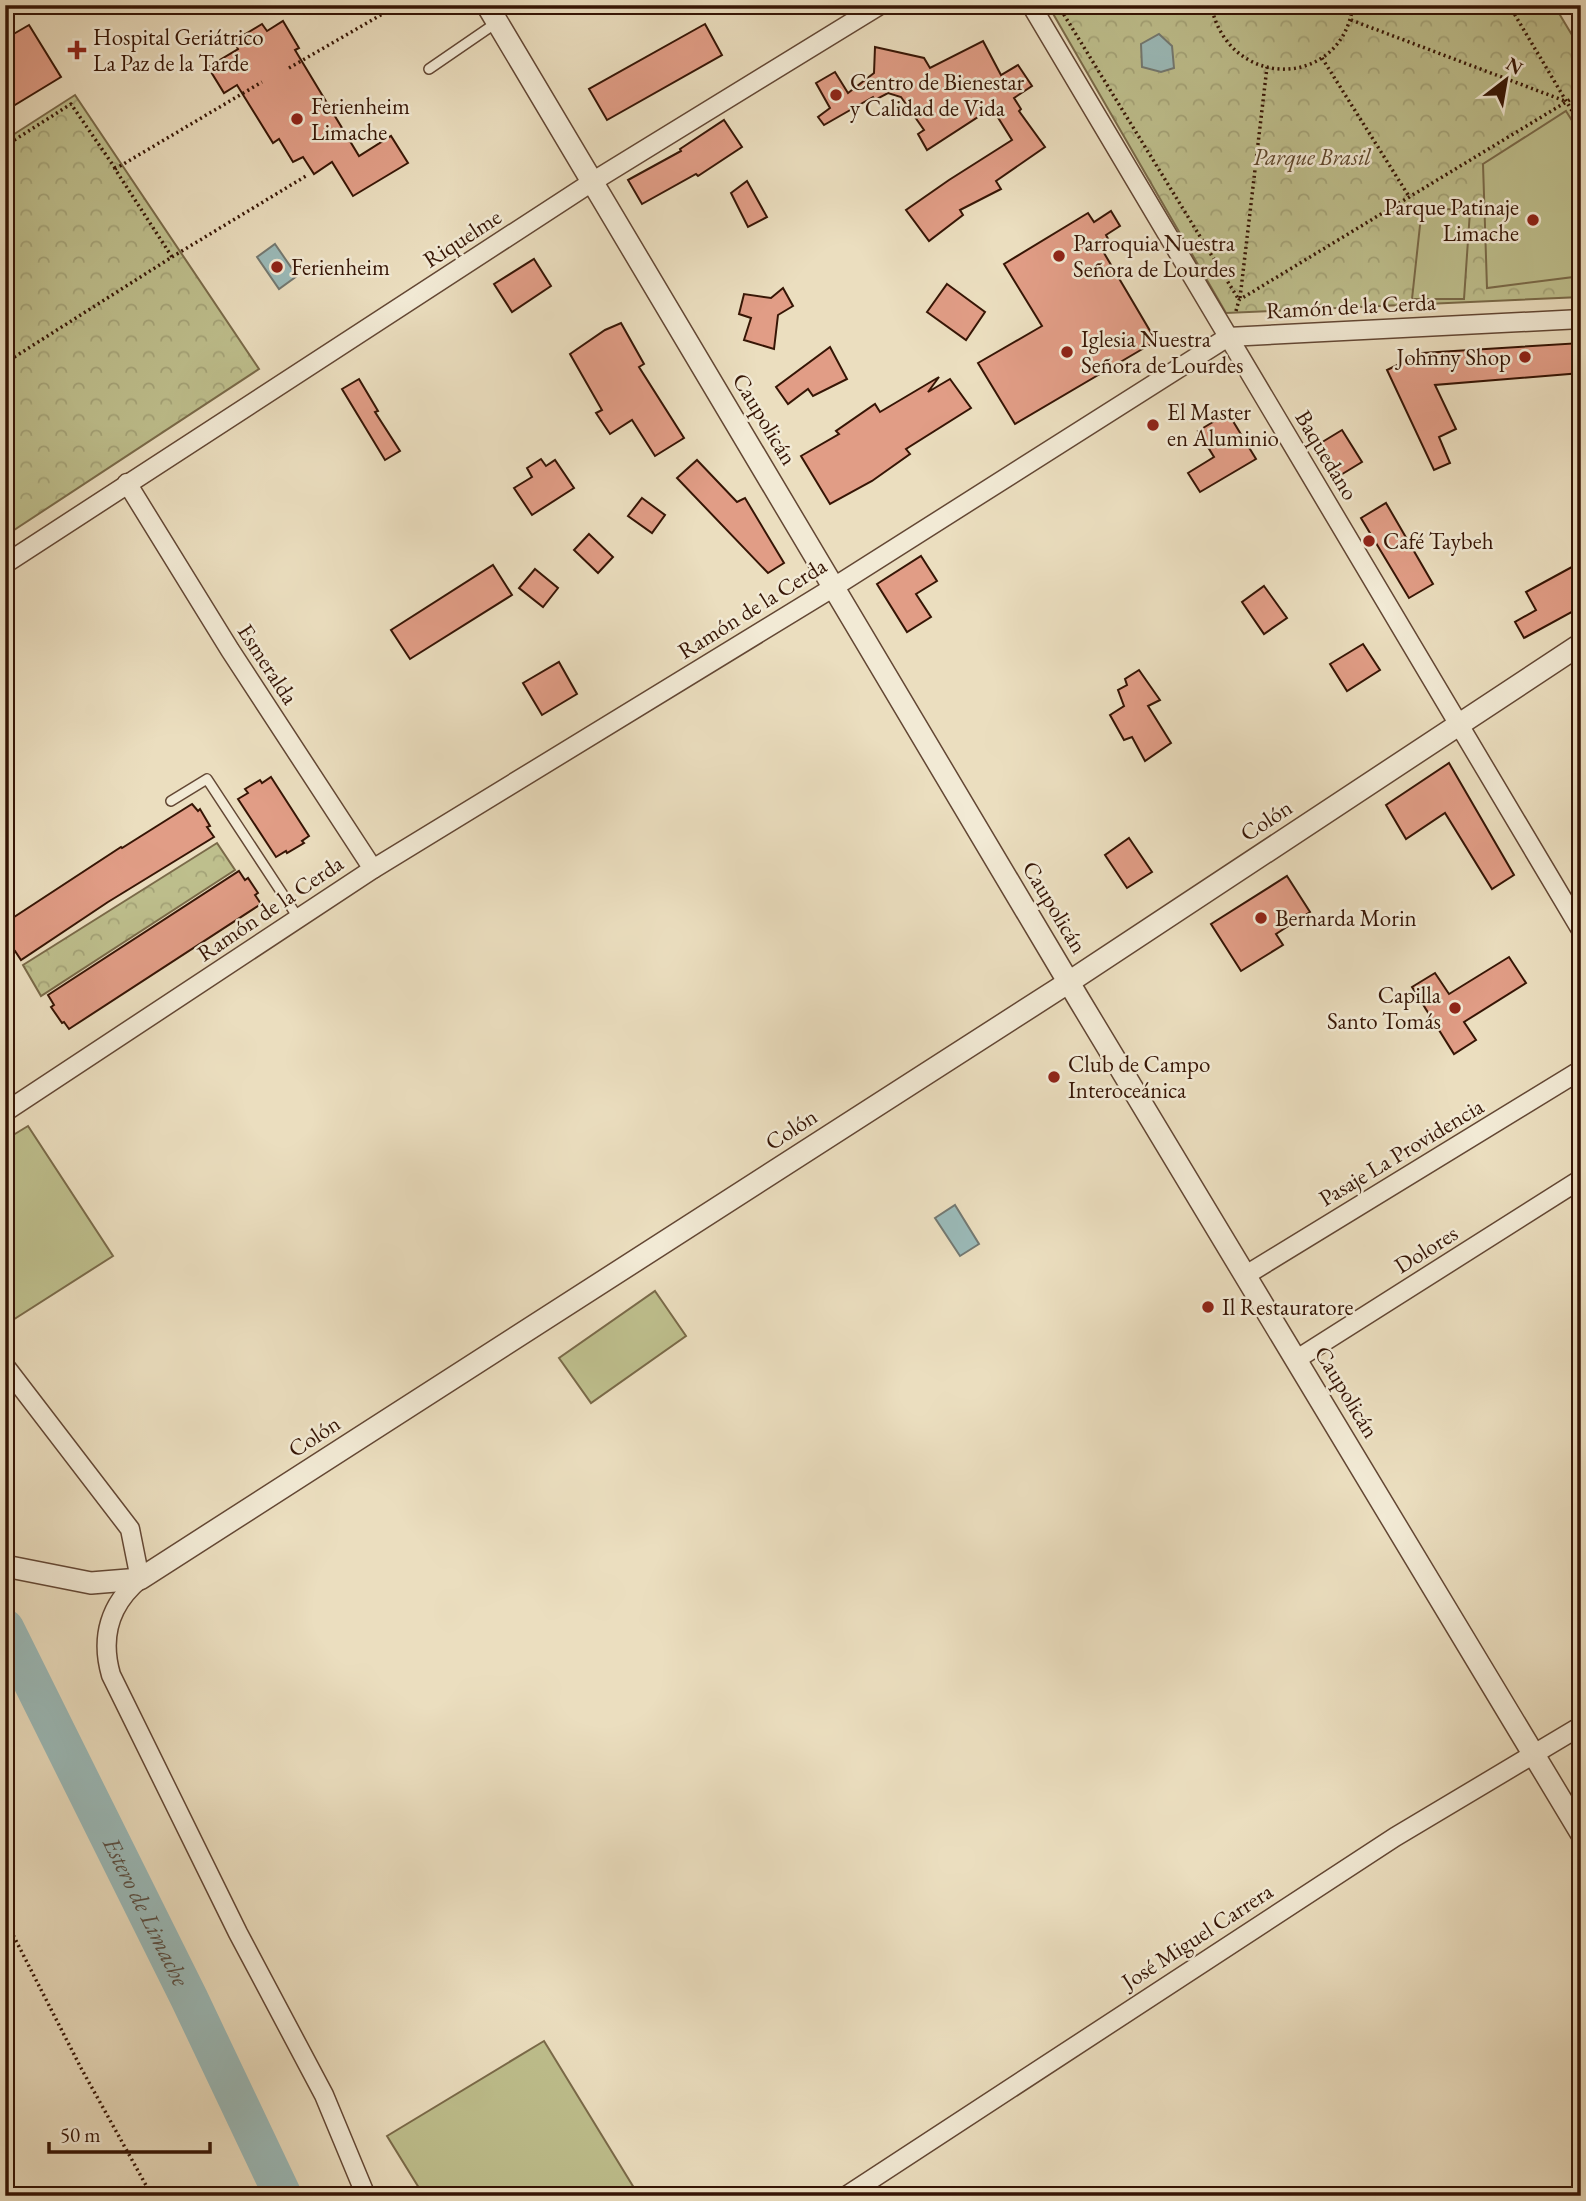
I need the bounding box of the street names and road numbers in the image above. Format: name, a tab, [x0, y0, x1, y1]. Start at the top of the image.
street label: Riquelme	[417, 202, 507, 274]
street label: Ramón de la Cerda	[1265, 287, 1437, 325]
street label: Caupolicán	[726, 368, 804, 470]
street label: Baquedano	[1288, 404, 1366, 506]
street label: Ramón de la Cerda	[672, 550, 833, 666]
street label: Esmeralda	[231, 618, 306, 711]
street label: Colón	[1234, 792, 1298, 848]
street label: Ramón de la Cerda	[191, 848, 349, 968]
street label: Caupolicán	[1016, 856, 1094, 958]
street label: Pasaje La Providencia	[1313, 1091, 1490, 1213]
street label: Colón	[759, 1101, 823, 1157]
street label: Dolores	[1389, 1218, 1463, 1280]
street label: Caupolicán	[1308, 1341, 1386, 1443]
street label: Colón	[282, 1408, 346, 1464]
street label: José Miguel Carrera	[1114, 1875, 1279, 1997]

